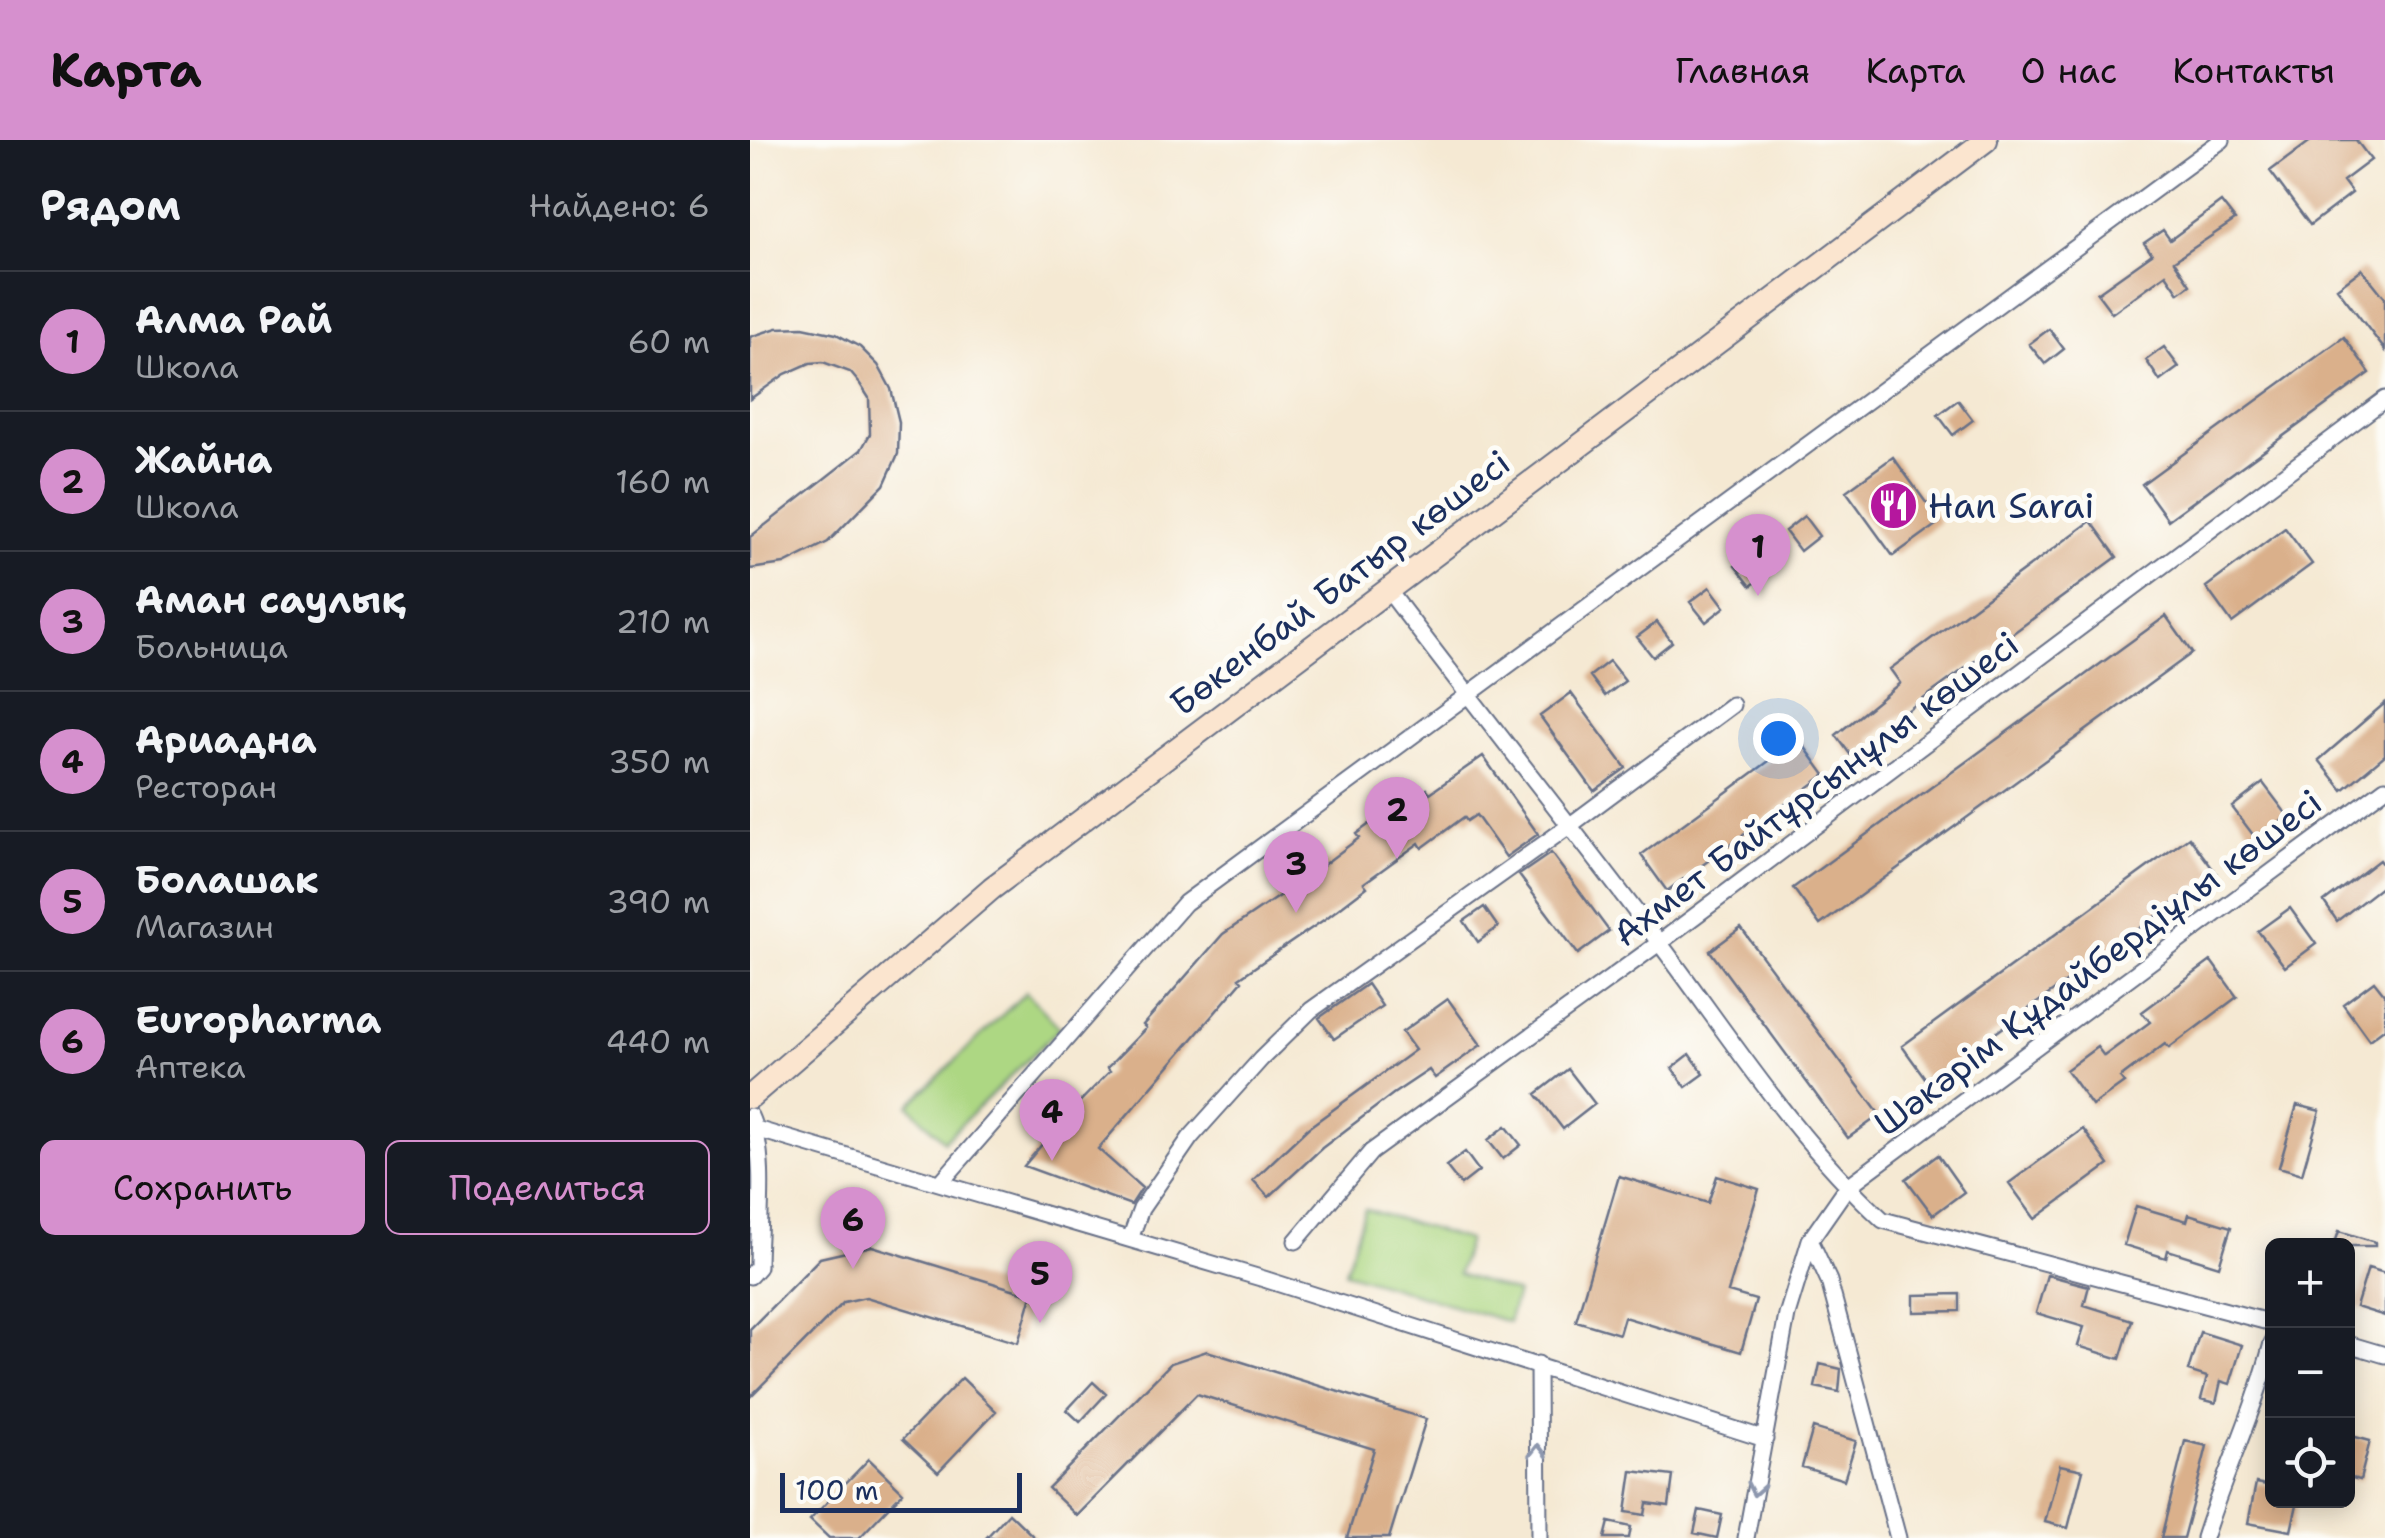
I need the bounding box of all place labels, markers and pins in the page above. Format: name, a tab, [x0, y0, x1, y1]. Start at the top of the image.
restaurant icon: Han Sarai	[1867, 480, 1919, 532]
place label: Han Sarai	[1928, 482, 2094, 529]
pin: 1	[1726, 514, 1790, 596]
pin: 2	[1364, 776, 1430, 859]
pin: 3	[1264, 830, 1328, 913]
pin: 4	[1020, 1078, 1084, 1161]
pin: 6	[820, 1186, 886, 1269]
pin: 5	[1008, 1240, 1072, 1323]

